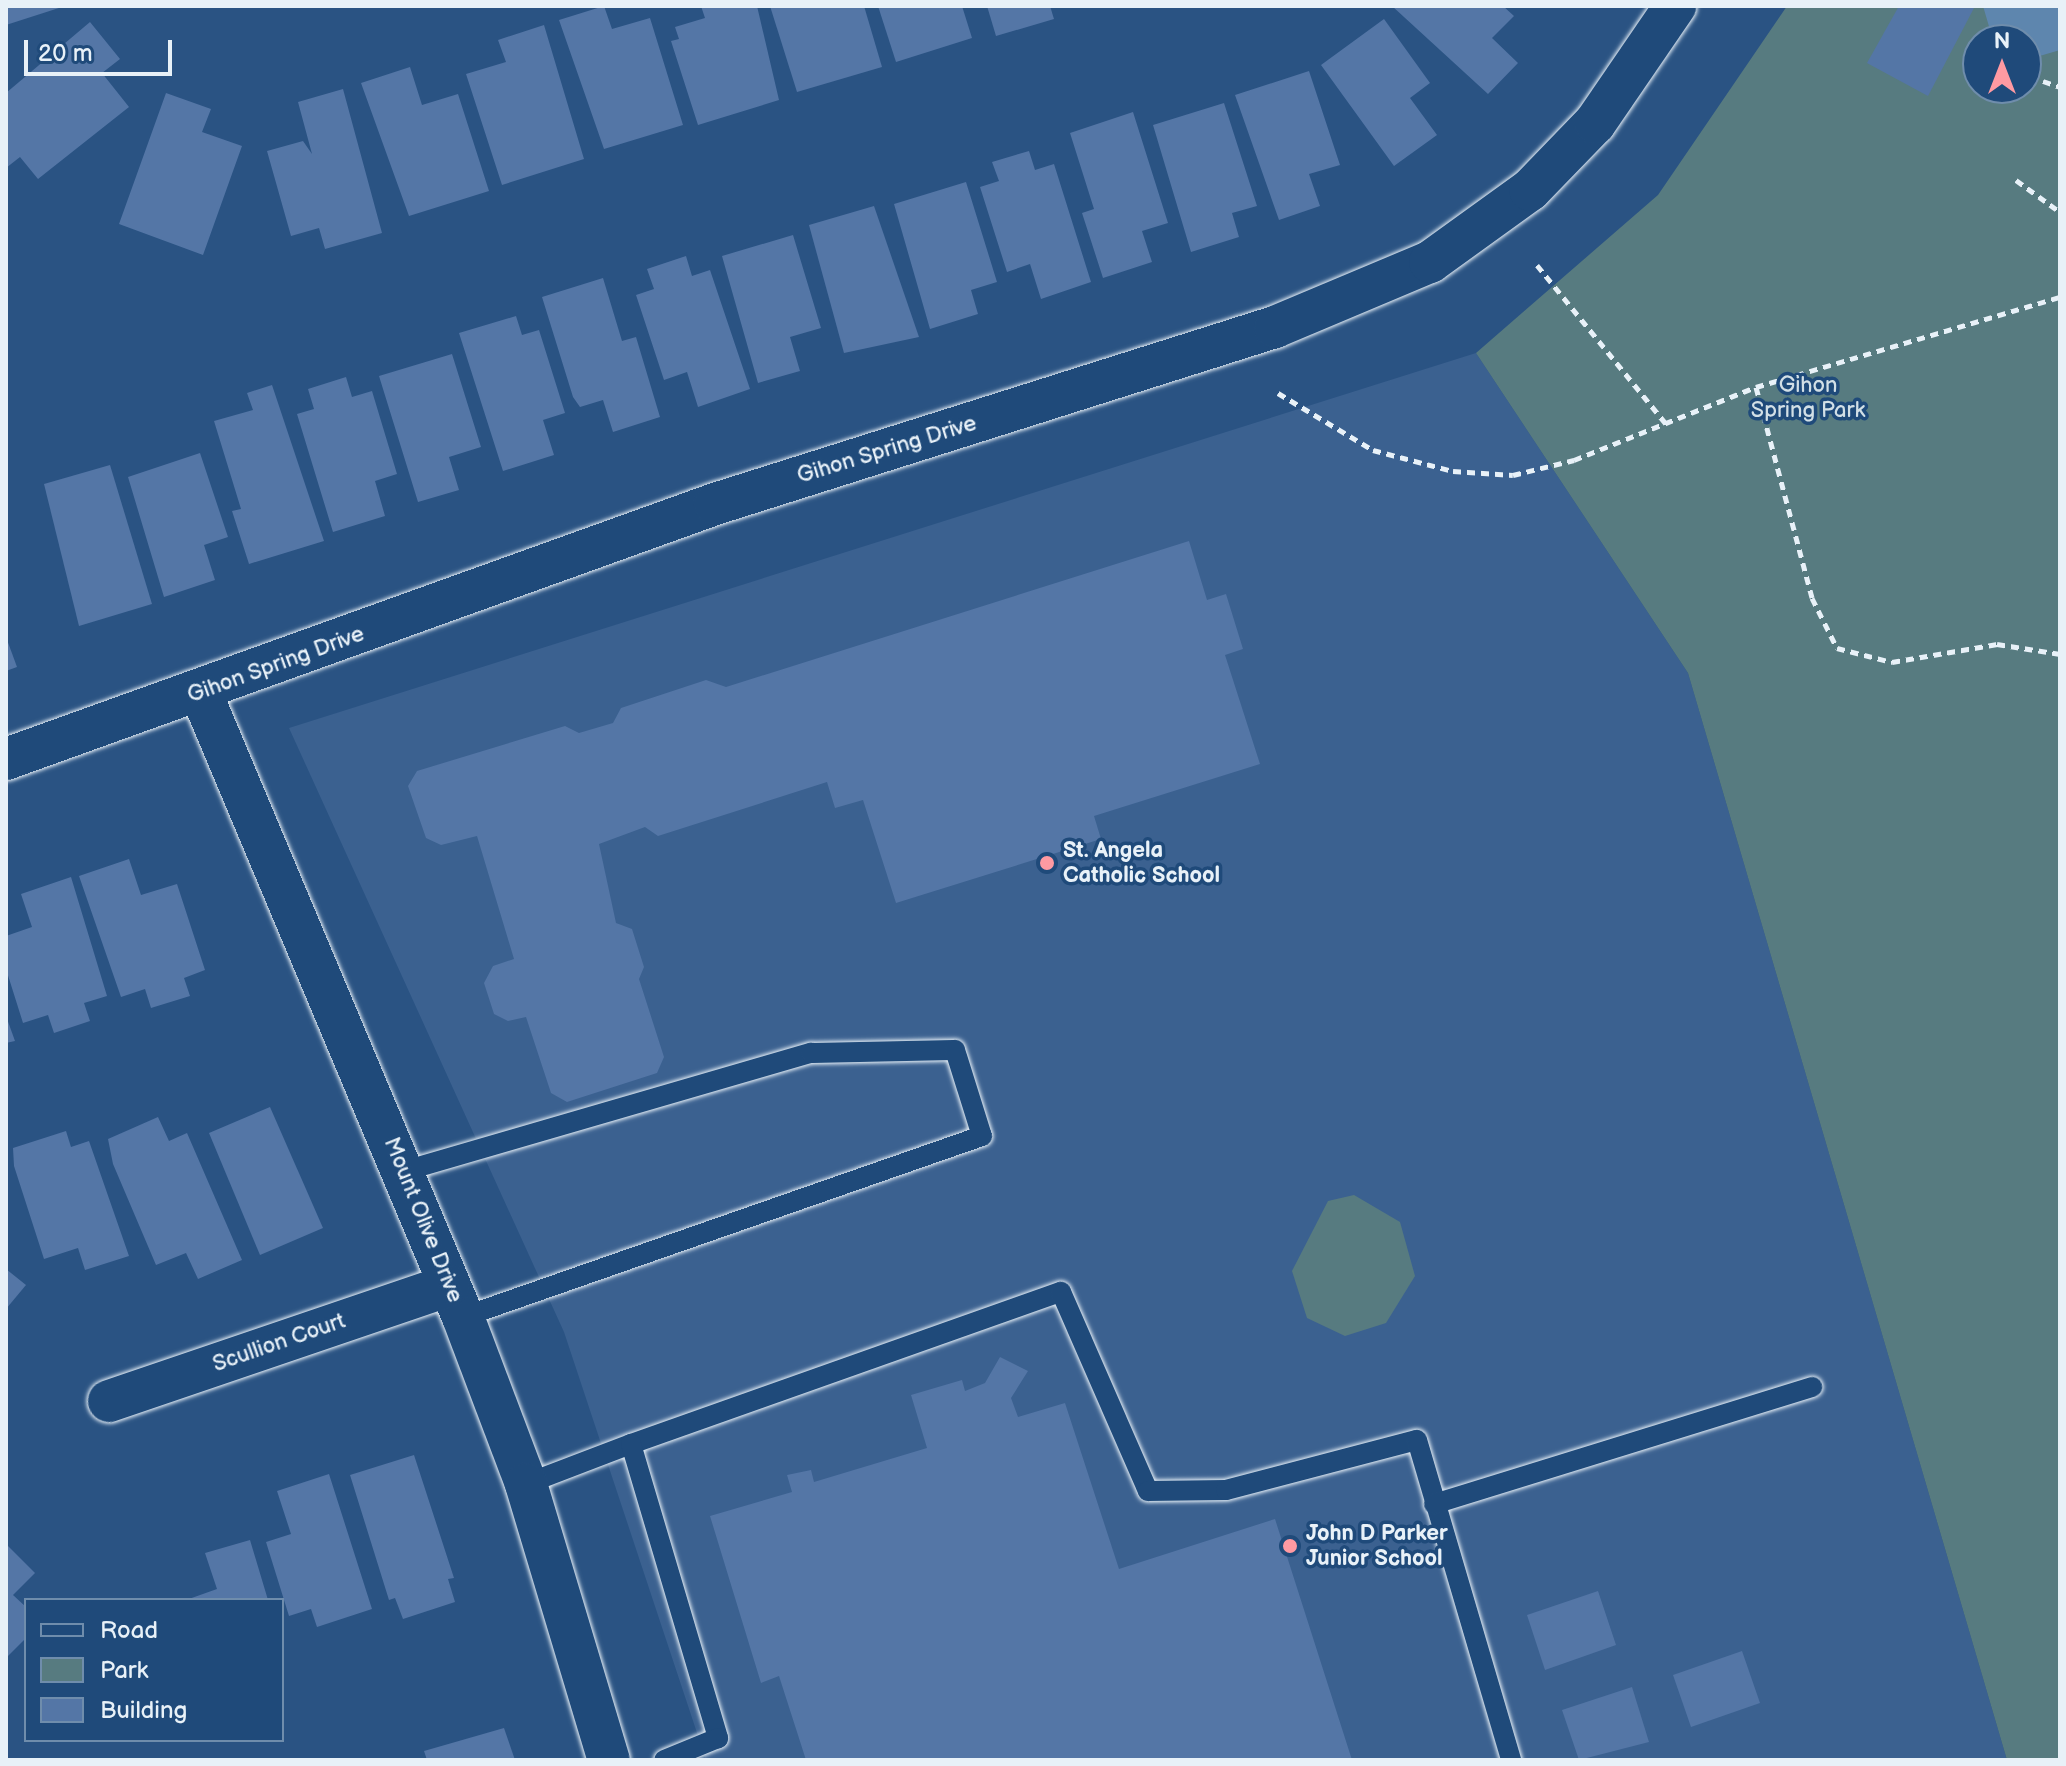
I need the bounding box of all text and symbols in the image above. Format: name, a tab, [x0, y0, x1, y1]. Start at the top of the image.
scale bar	[28, 24, 176, 74]
north arrow	[1962, 24, 2042, 104]
text: N	[1994, 28, 2010, 55]
text: 20 m	[38, 39, 93, 68]
park label: Gihon Spring Park	[1751, 372, 1865, 424]
street label: Gihon Spring Drive	[794, 410, 980, 490]
street label: Gihon Spring Drive	[184, 621, 368, 709]
place label: St. Angela Catholic School	[1063, 837, 1220, 888]
marker: St. Angela Catholic School	[1038, 854, 1056, 872]
street label: Mount Olive Drive	[378, 1134, 468, 1306]
street label: Scullion Court	[209, 1308, 349, 1378]
place label: John D Parker Junior School	[1306, 1520, 1448, 1572]
marker: John D Parker Junior School	[1281, 1537, 1299, 1555]
legend	[24, 1598, 284, 1742]
text: Road	[100, 1616, 158, 1645]
text: Park	[100, 1656, 148, 1685]
text: Building	[100, 1696, 187, 1725]

